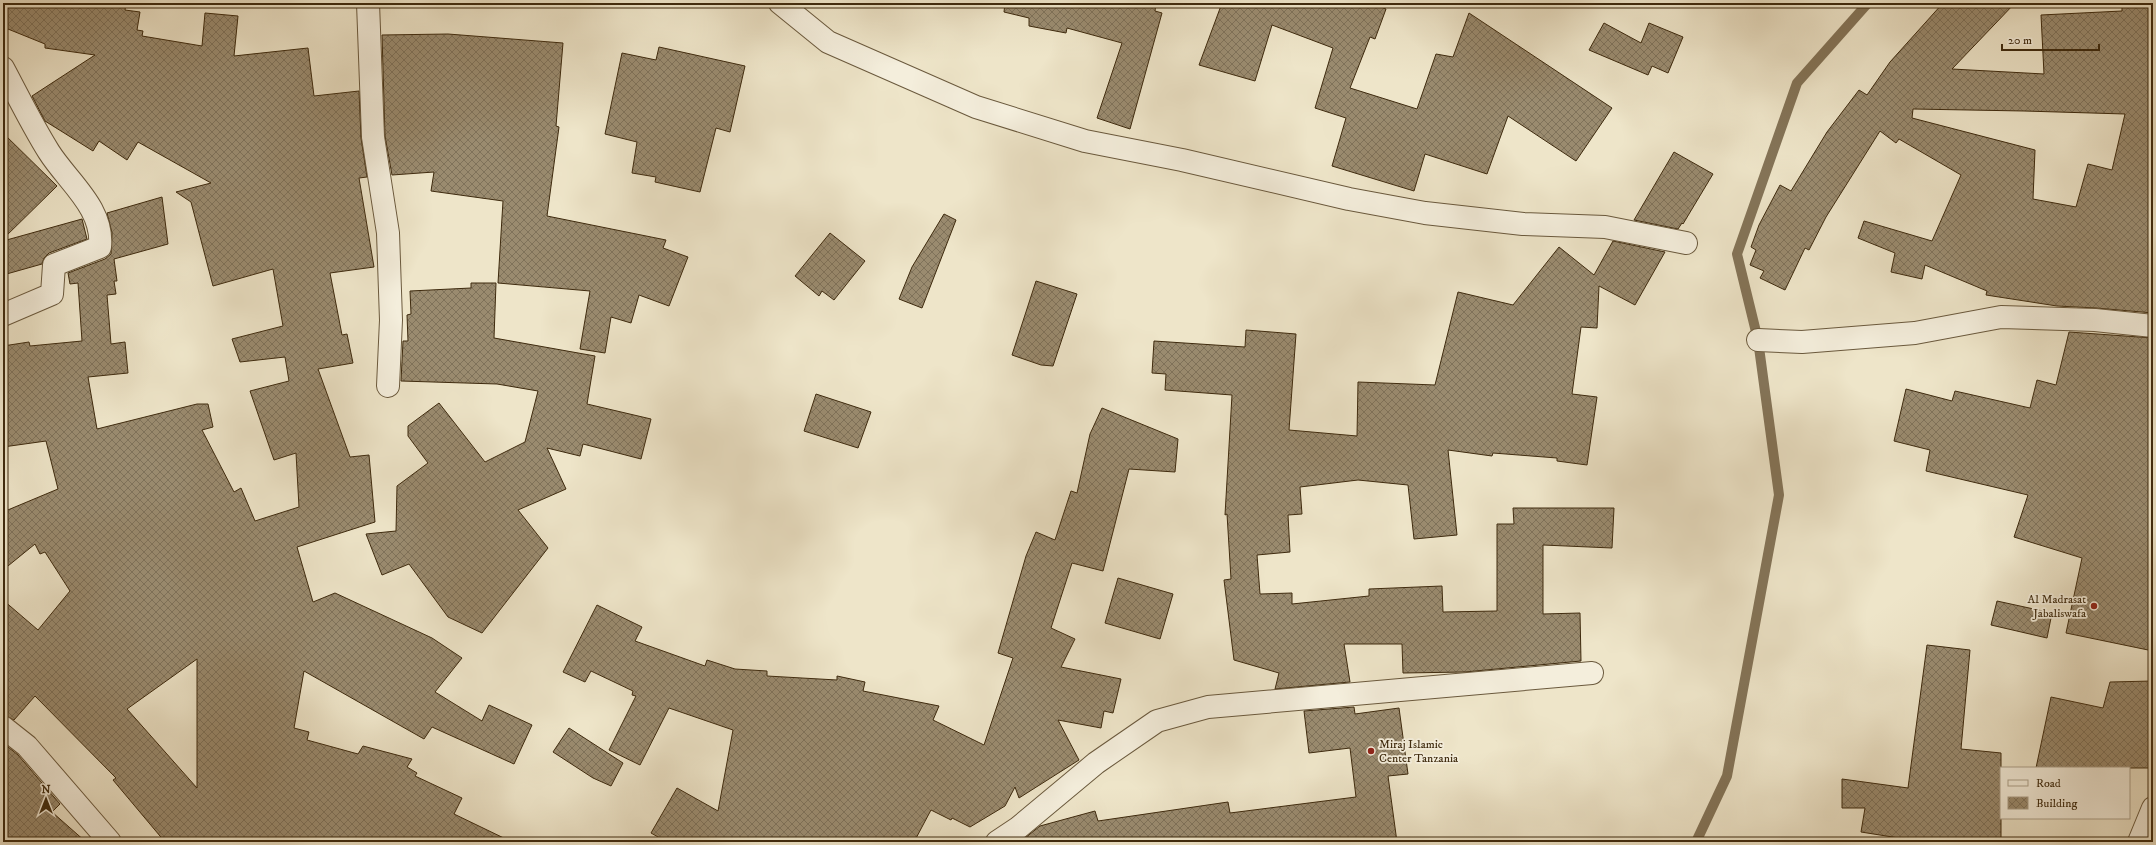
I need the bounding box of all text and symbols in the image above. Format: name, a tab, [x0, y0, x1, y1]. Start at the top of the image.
scale bar	[2002, 26, 2099, 52]
text: 20 m	[2008, 33, 2032, 48]
place label: Al Madrasat Jabaliswafa	[2028, 592, 2087, 621]
marker: Al Madrasat Jabaliswafa	[2089, 601, 2099, 611]
place label: Miraj Islamic Center Tanzania	[1379, 737, 1459, 766]
marker: Miraj Islamic Center Tanzania	[1366, 746, 1376, 756]
legend	[2000, 767, 2130, 819]
text: Road	[2036, 776, 2061, 791]
north arrow	[26, 779, 66, 819]
text: N	[41, 783, 51, 797]
text: Building	[2036, 796, 2077, 811]

